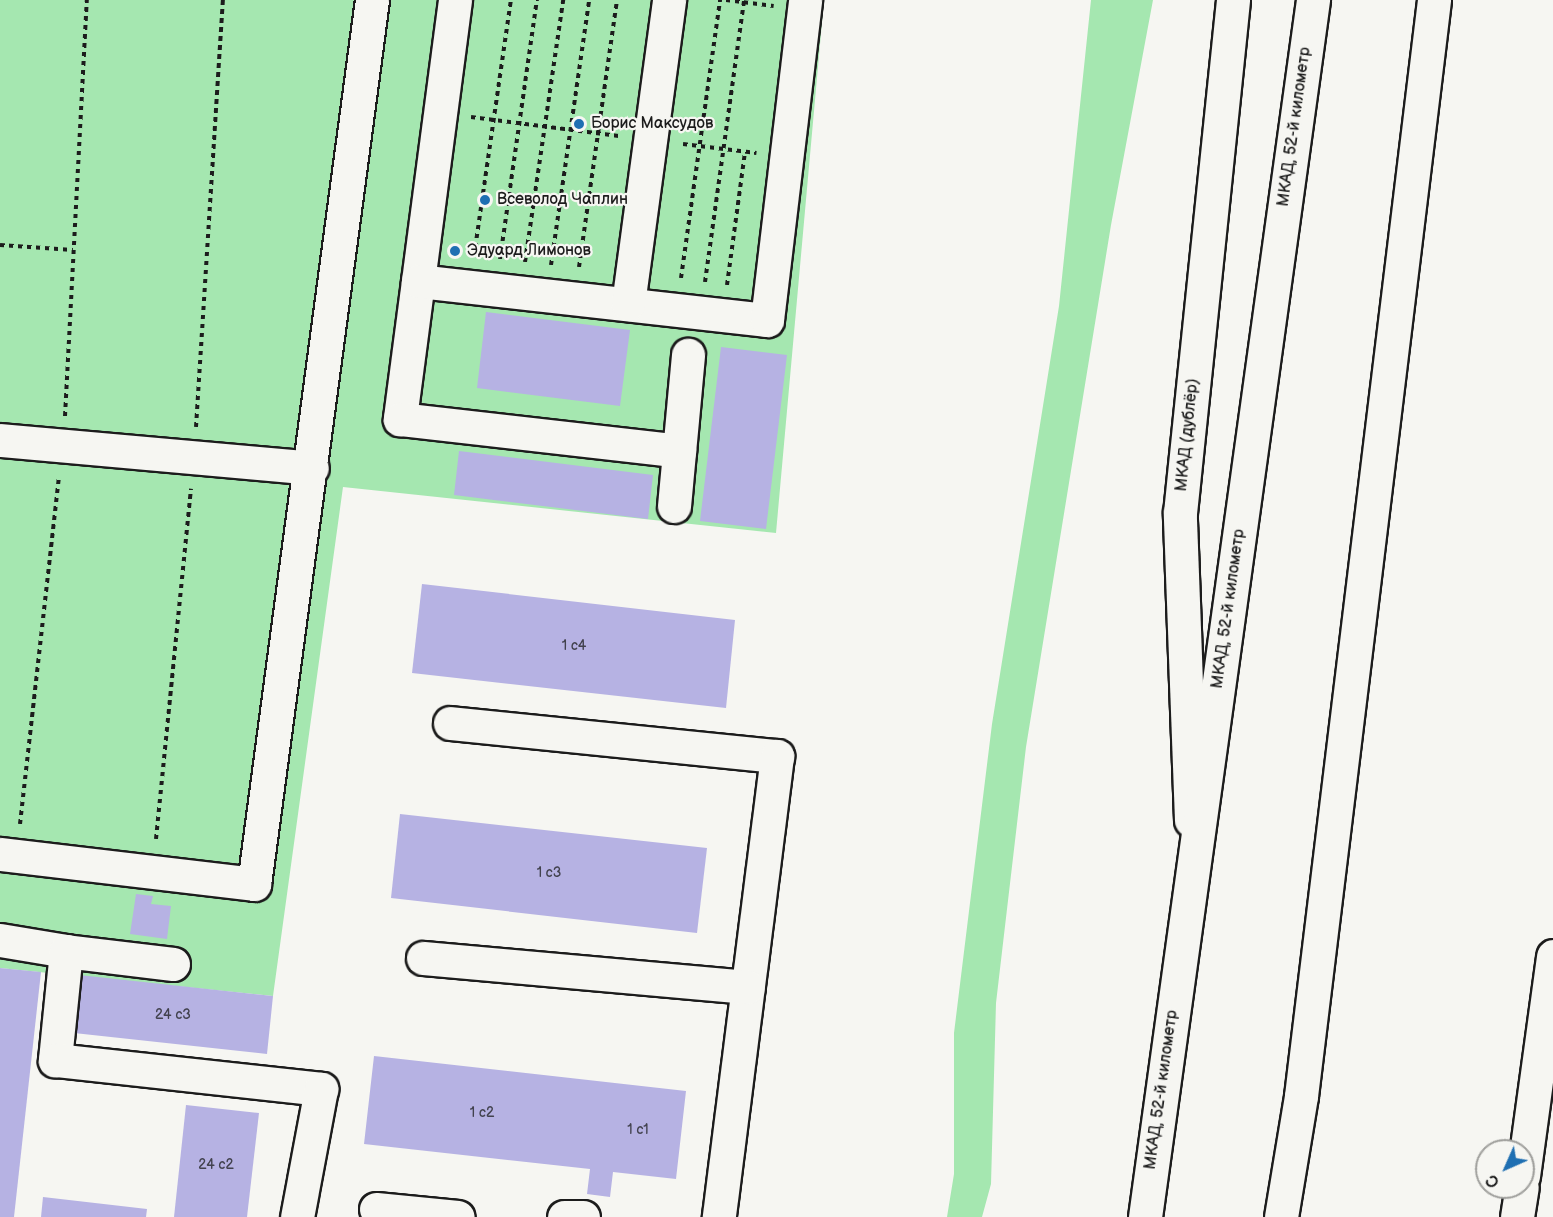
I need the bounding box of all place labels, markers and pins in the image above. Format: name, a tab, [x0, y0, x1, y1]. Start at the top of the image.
place label: Борис Максудов	[591, 114, 713, 134]
marker: Борис Максудов	[572, 117, 586, 131]
place label: Всеволод Чаплин	[497, 190, 628, 210]
marker: Всеволод Чаплин	[478, 193, 492, 207]
place label: Эдуард Лимонов	[467, 241, 591, 261]
marker: Эдуард Лимонов	[448, 244, 462, 258]

